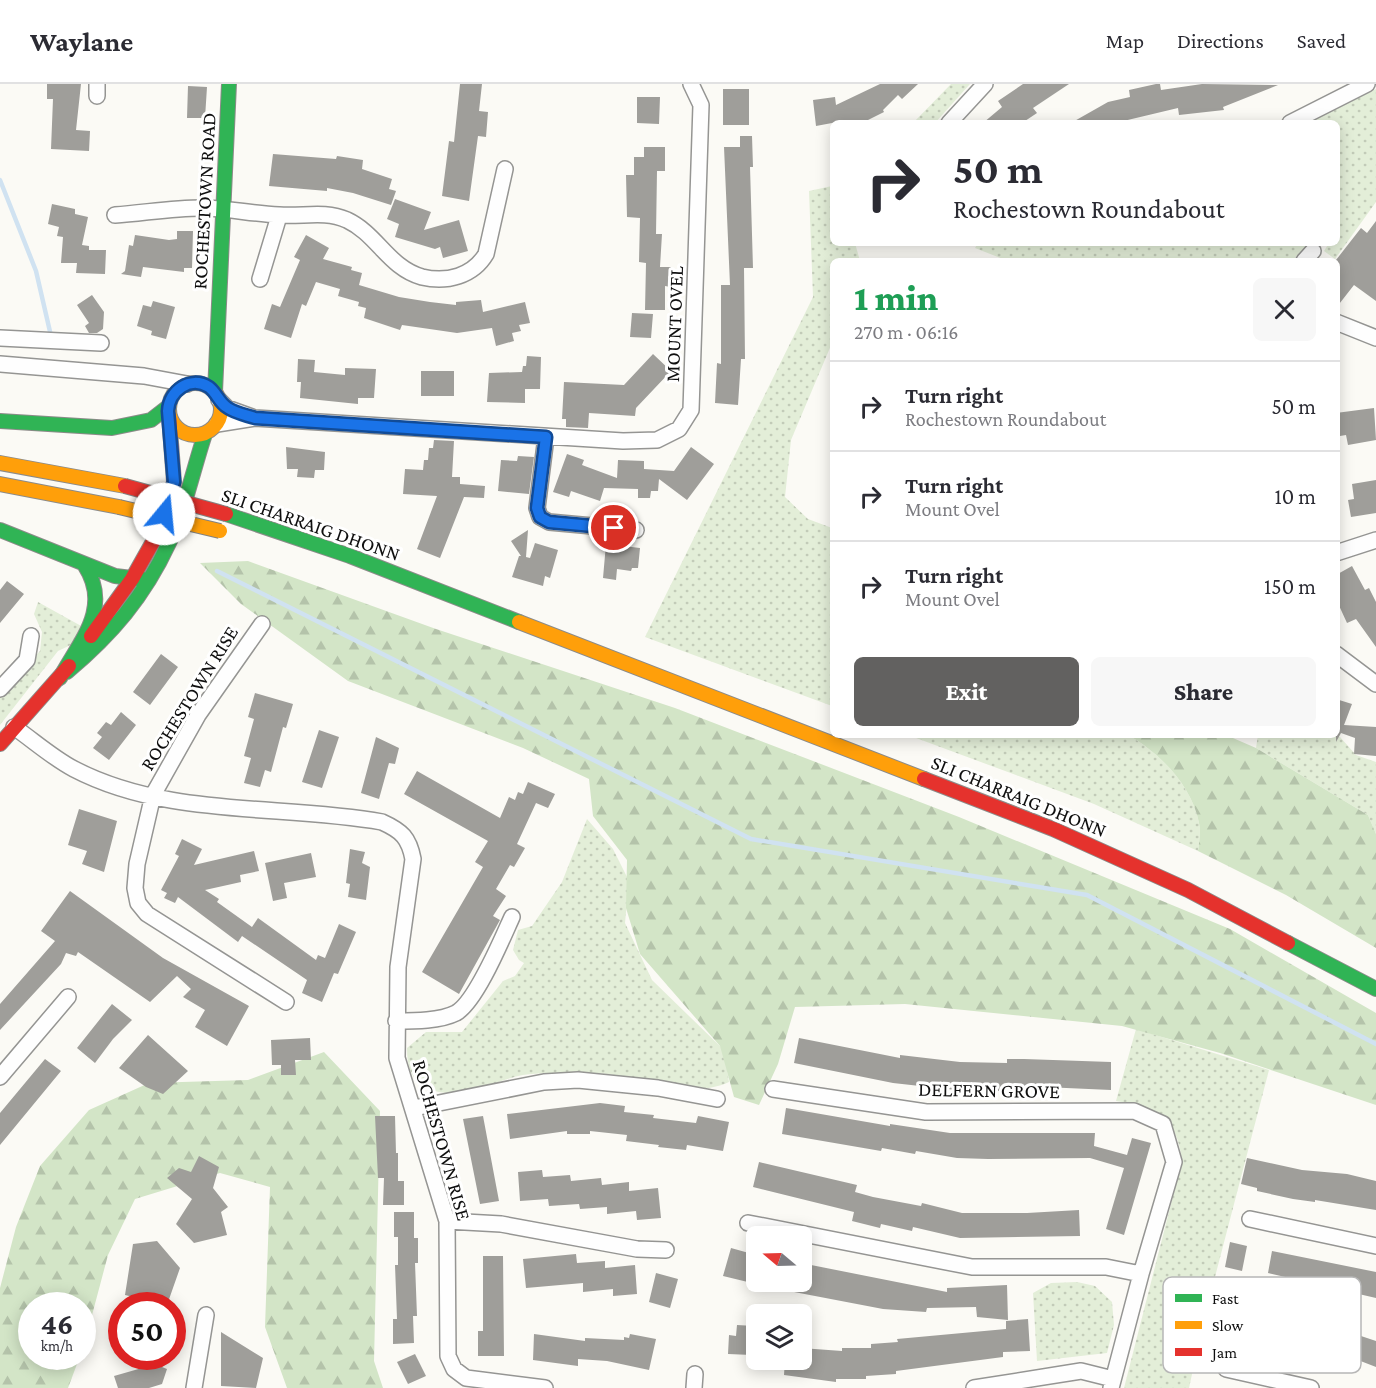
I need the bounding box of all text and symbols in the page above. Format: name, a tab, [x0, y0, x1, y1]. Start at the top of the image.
text: Waylane	[30, 26, 133, 57]
text: Map	[1106, 29, 1144, 53]
text: Directions	[1177, 29, 1264, 53]
text: Saved	[1297, 29, 1346, 53]
street label: ROCHESTOWN ROAD	[188, 112, 220, 290]
icon: right	[854, 144, 932, 222]
text: 50 m	[953, 145, 1043, 192]
text: Rochestown Roundabout	[953, 194, 1225, 224]
street label: MOUNT OVEL	[661, 266, 687, 382]
text: 1 min	[854, 278, 938, 318]
button: close	[1253, 278, 1316, 341]
text: 270 m · 06:16	[854, 321, 958, 343]
text: Turn right	[905, 383, 1003, 408]
icon: right	[854, 390, 887, 423]
text: 50 m	[1271, 394, 1316, 419]
text: Rochestown Roundabout	[905, 408, 1106, 430]
text: Turn right	[905, 473, 1003, 498]
icon: right	[854, 480, 887, 513]
position arrow	[132, 482, 196, 546]
street label: SLI CHARRAIG DHONN	[219, 483, 403, 565]
text: 10 m	[1274, 484, 1316, 509]
text: Mount Ovel	[905, 498, 1000, 520]
pin	[588, 502, 639, 553]
icon: arrive	[597, 511, 630, 544]
text: Turn right	[905, 563, 1003, 588]
icon: right	[854, 570, 887, 603]
text: 150 m	[1264, 574, 1316, 599]
text: Mount Ovel	[905, 588, 1000, 610]
street label: ROCHESTOWN RISE	[136, 622, 242, 774]
button: Exit	[854, 657, 1079, 726]
button: Share	[1091, 657, 1316, 726]
street label: SLI CHARRAIG DHONN	[928, 751, 1110, 841]
street label: ROCHESTOWN RISE	[409, 1057, 475, 1223]
street label: DELFERN GROVE	[918, 1078, 1060, 1102]
north arrow	[746, 1226, 812, 1292]
map controls	[746, 1226, 812, 1370]
legend	[1163, 1277, 1361, 1373]
text: Fast	[1212, 1290, 1239, 1307]
speed limit sign: 50	[108, 1292, 186, 1370]
button: layers	[746, 1304, 812, 1370]
text: 46	[41, 1307, 73, 1340]
text: Slow	[1212, 1317, 1244, 1334]
text: km/h	[41, 1338, 73, 1354]
text: Jam	[1210, 1344, 1237, 1362]

